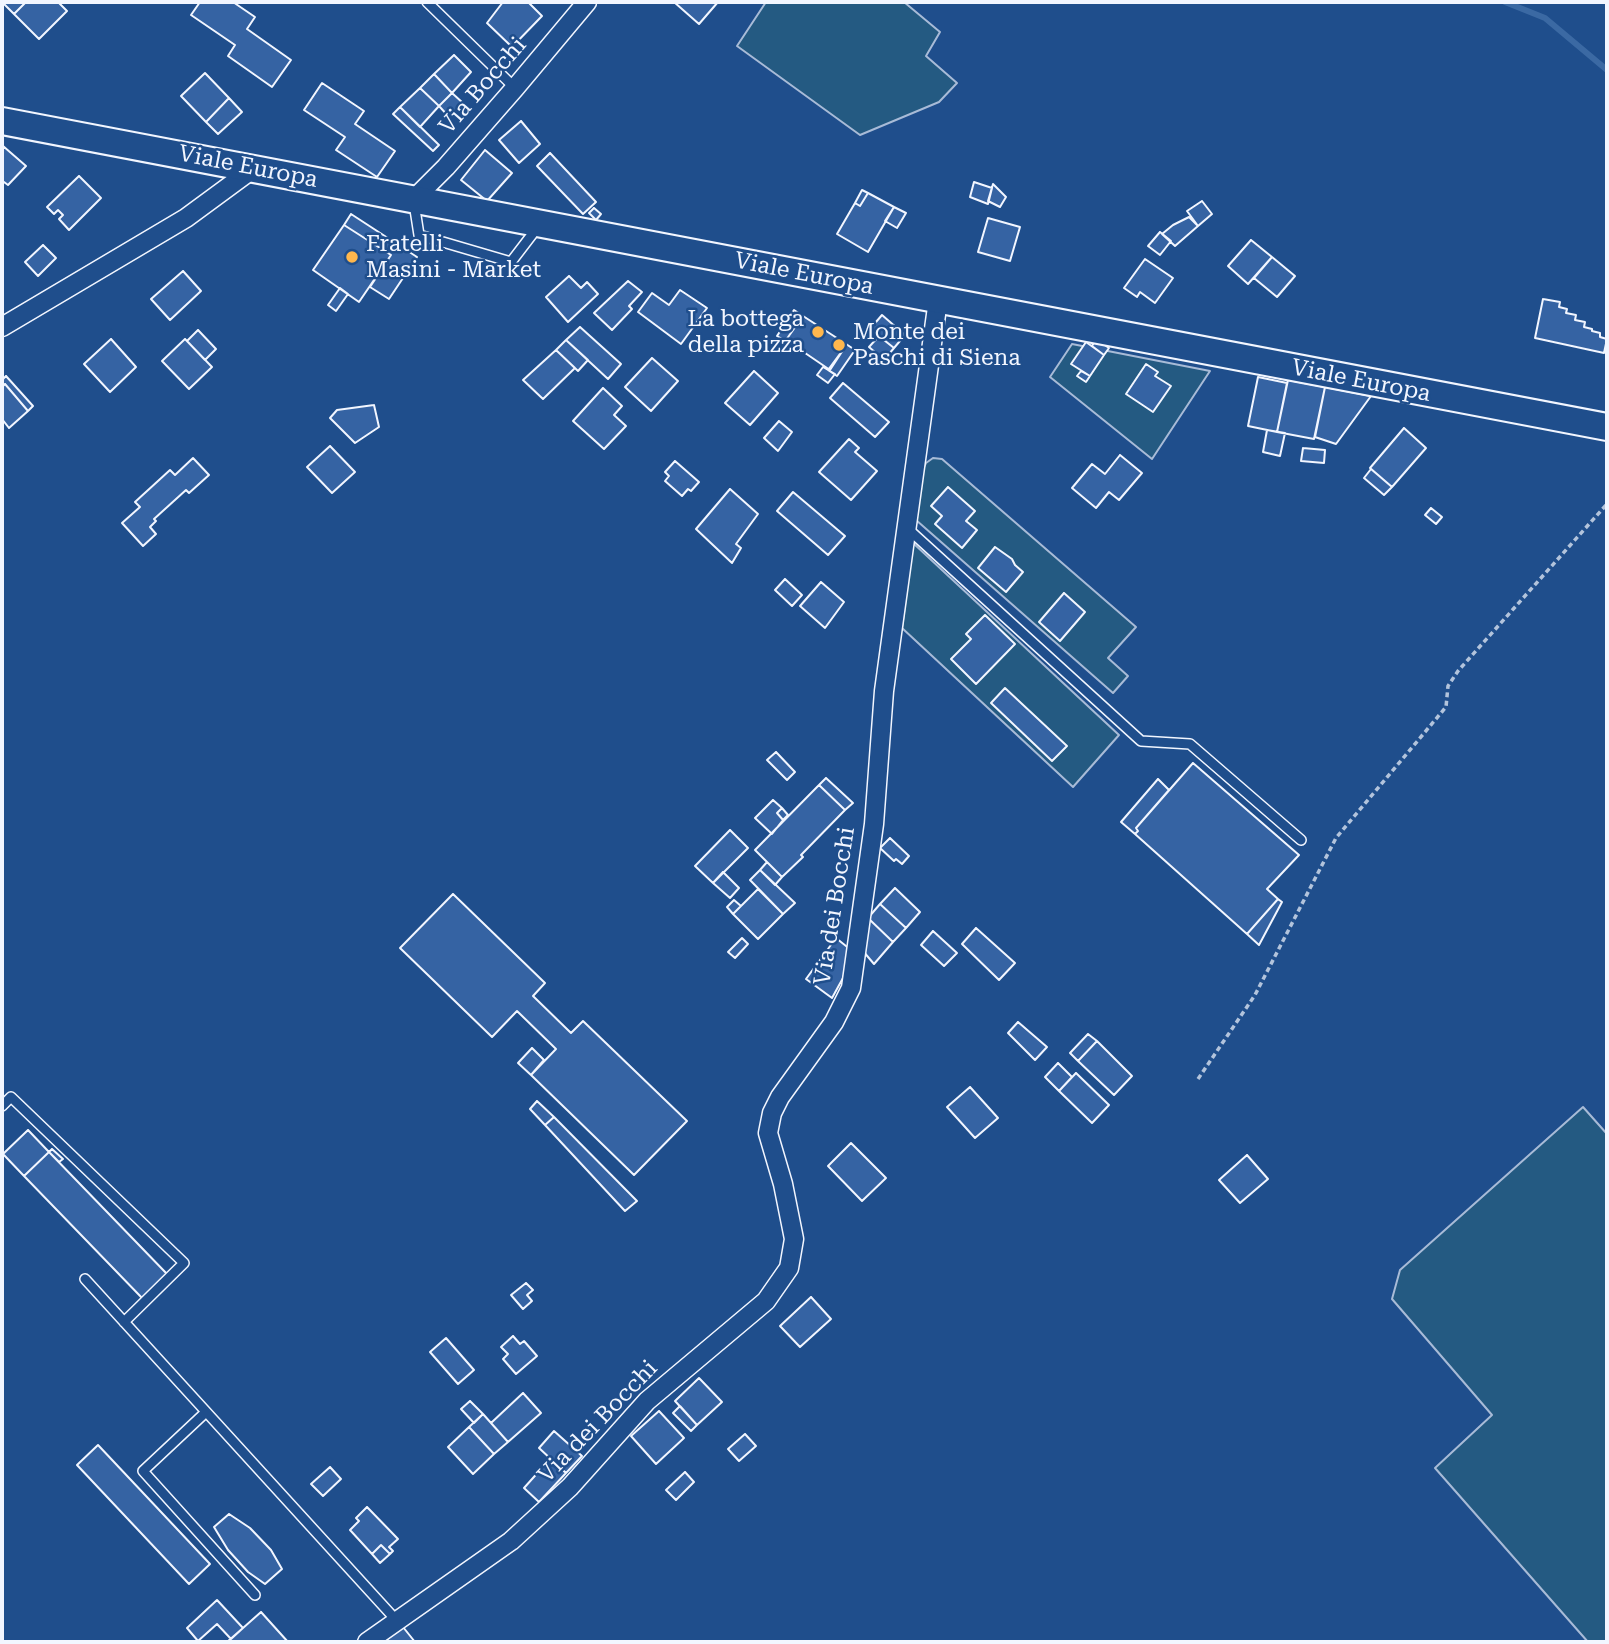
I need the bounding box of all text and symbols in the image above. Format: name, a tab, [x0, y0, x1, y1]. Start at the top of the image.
street label: Via Bocchi	[433, 32, 533, 140]
street label: Viale Europa	[176, 140, 320, 194]
place label: Fratelli Masini - Market	[366, 230, 541, 284]
street label: Viale Europa	[732, 247, 876, 301]
marker: Fratelli Masini - Market	[344, 249, 360, 265]
place label: La bottega della pizza	[687, 305, 804, 359]
place label: Monte dei Paschi di Siena	[853, 318, 1021, 372]
marker: La bottega della pizza	[810, 324, 826, 340]
marker: Monte dei Paschi di Siena	[831, 337, 847, 353]
street label: Viale Europa	[1289, 354, 1433, 408]
street label: Via dei Bocchi	[809, 825, 861, 987]
street label: Via dei Bocchi	[533, 1355, 663, 1489]

